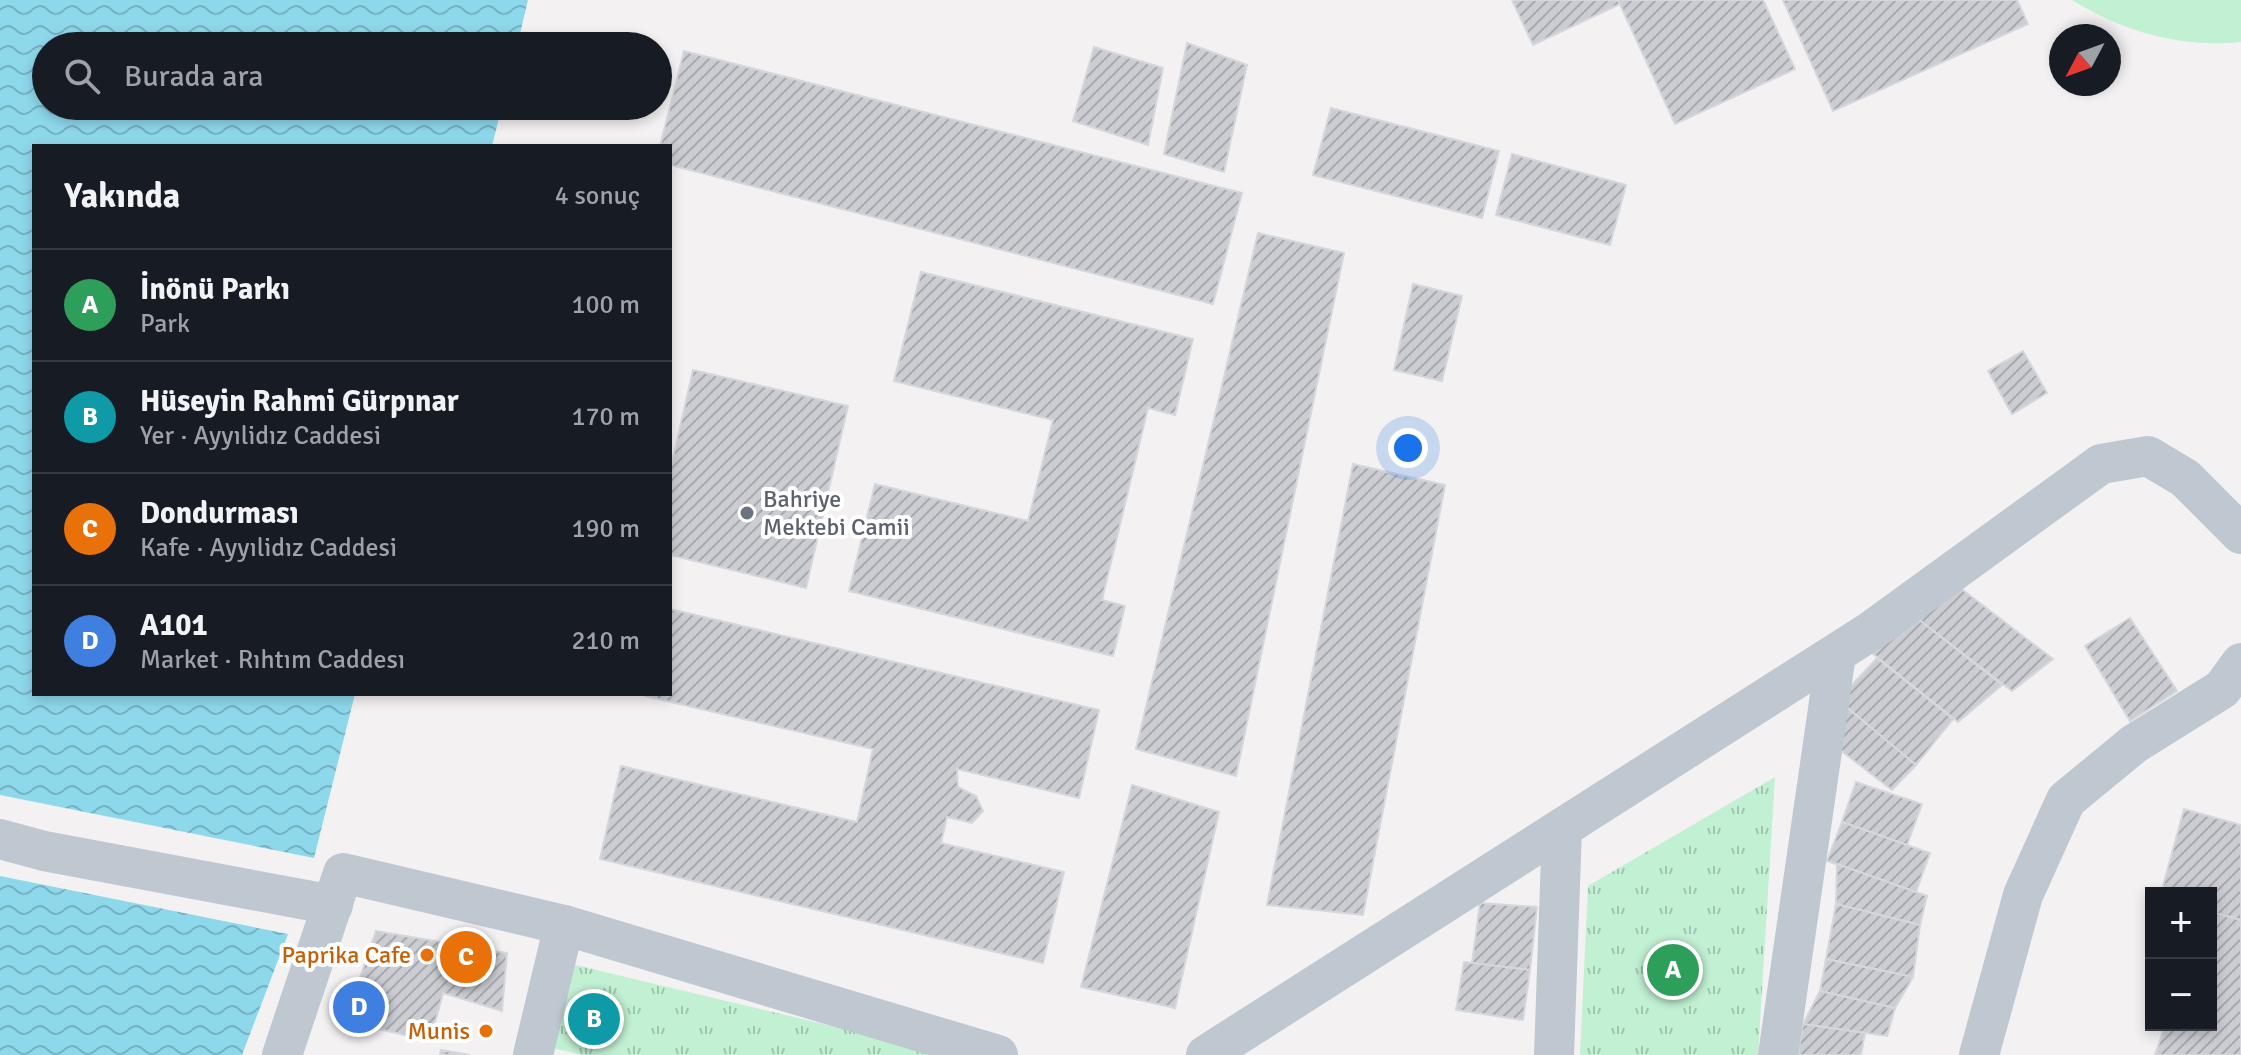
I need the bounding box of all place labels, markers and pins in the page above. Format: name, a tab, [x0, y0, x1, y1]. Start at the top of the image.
place label: Bahriye Mektebi Camii	[763, 484, 910, 542]
marker: Bahriye Mektebi Camii	[738, 504, 756, 522]
pin: C	[440, 927, 492, 987]
place label: Paprika Cafe	[281, 940, 411, 970]
pin: A	[1647, 940, 1699, 1000]
marker: Paprika Cafe	[418, 946, 436, 964]
pin: D	[333, 977, 385, 1037]
pin: B	[568, 989, 620, 1049]
place label: Munis	[407, 1016, 470, 1046]
marker: Munis	[477, 1022, 495, 1040]

